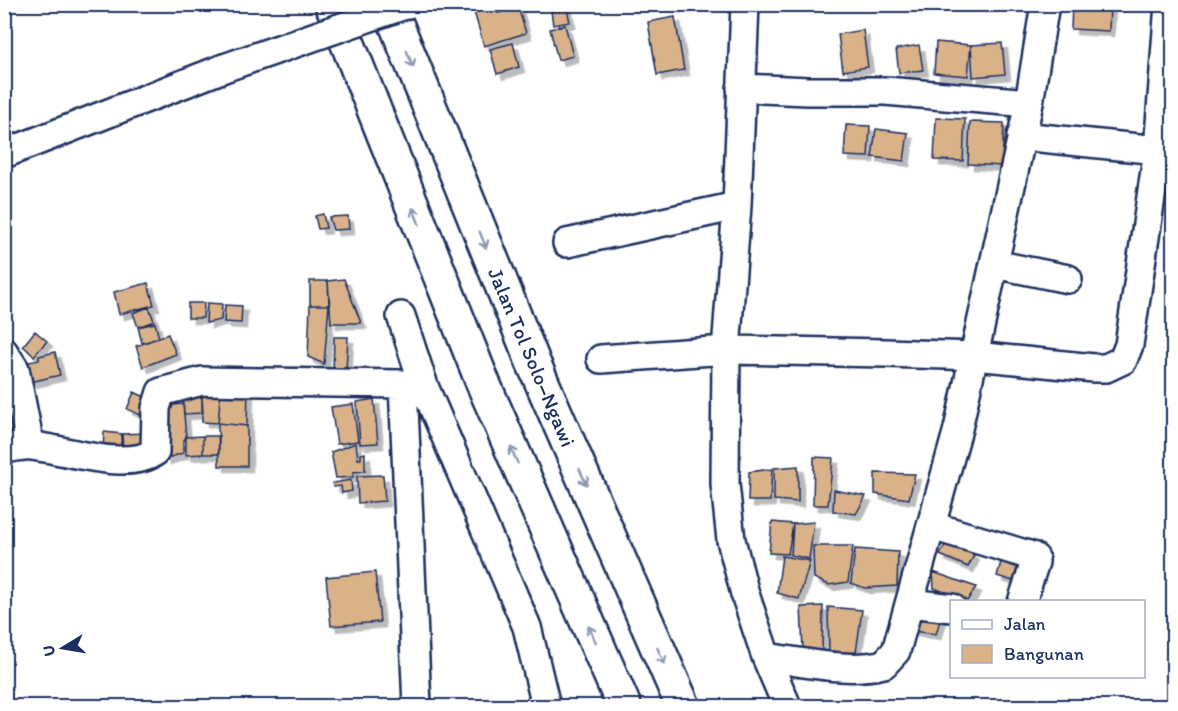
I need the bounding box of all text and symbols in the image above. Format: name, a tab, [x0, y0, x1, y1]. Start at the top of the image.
one-way arrow	[405, 49, 416, 67]
one-way arrow	[410, 207, 421, 226]
one-way arrow	[478, 230, 489, 248]
street label: Jalan Tol Solo–Ngawi	[483, 264, 581, 450]
one-way arrow	[508, 446, 520, 464]
one-way arrow	[578, 468, 589, 486]
legend	[950, 600, 1145, 678]
text: Jalan	[1004, 613, 1046, 635]
north arrow	[33, 618, 93, 678]
one-way arrow	[586, 625, 598, 643]
text: Bangunan	[1004, 643, 1084, 665]
text: U	[38, 644, 59, 658]
one-way arrow	[656, 647, 667, 665]

